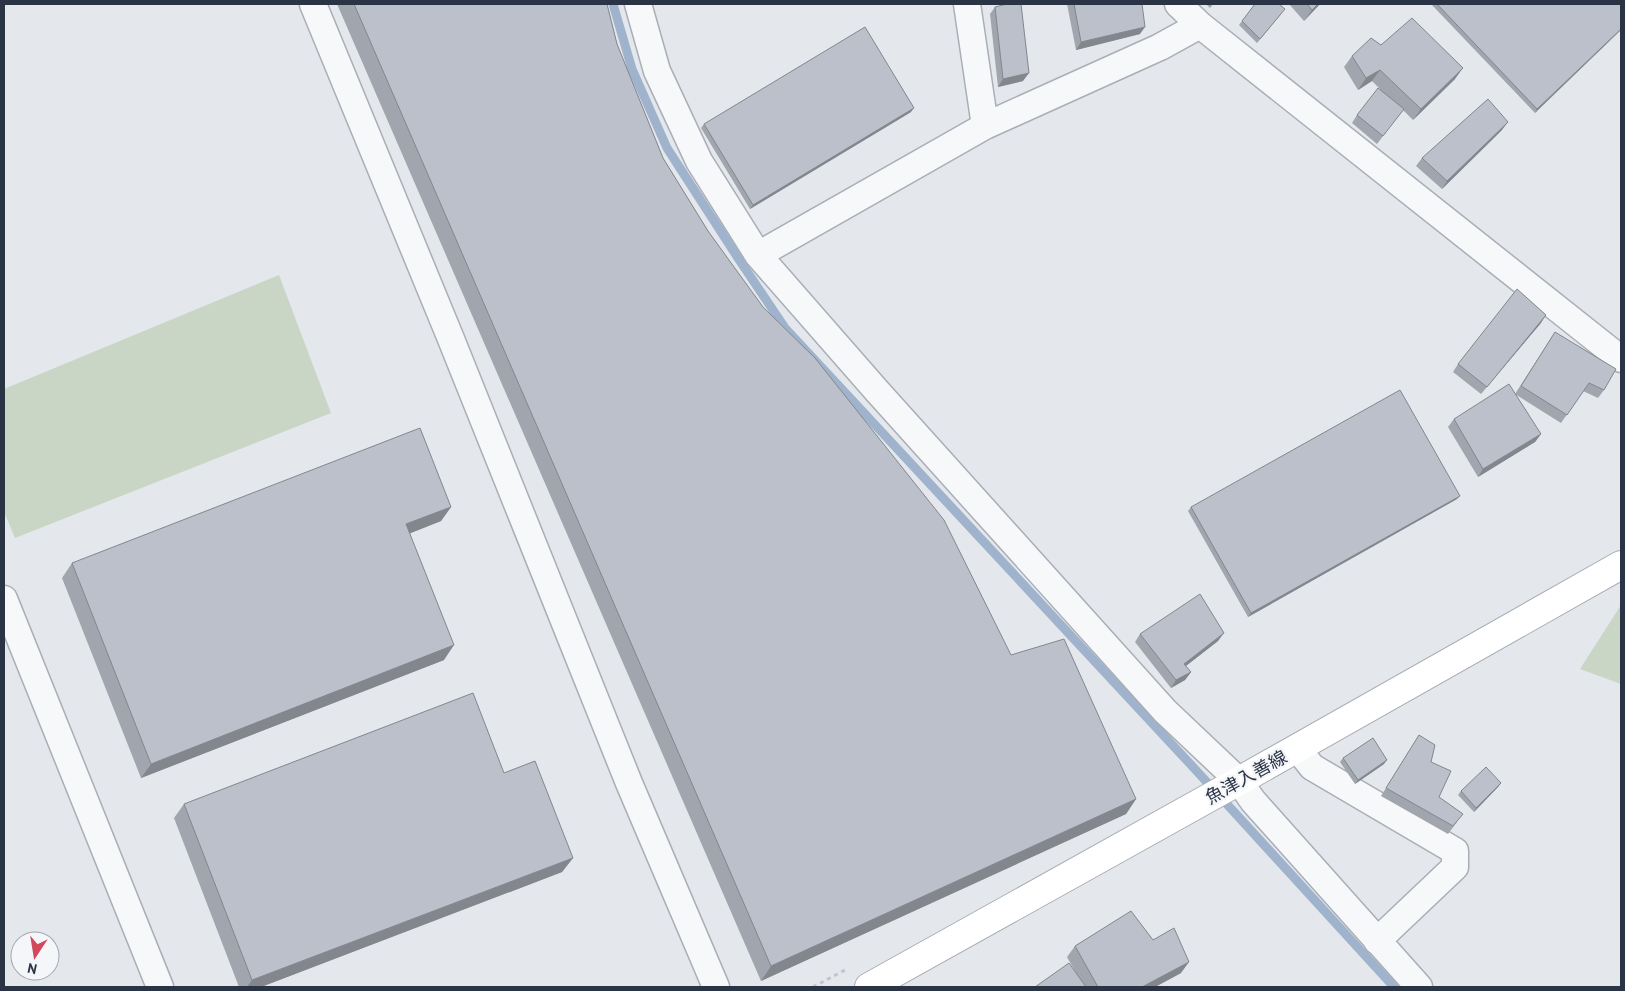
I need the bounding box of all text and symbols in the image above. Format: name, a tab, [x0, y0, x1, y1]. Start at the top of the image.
street label: 魚津入善線	[1201, 745, 1291, 809]
north arrow	[10, 931, 60, 981]
text: N	[26, 959, 39, 978]

